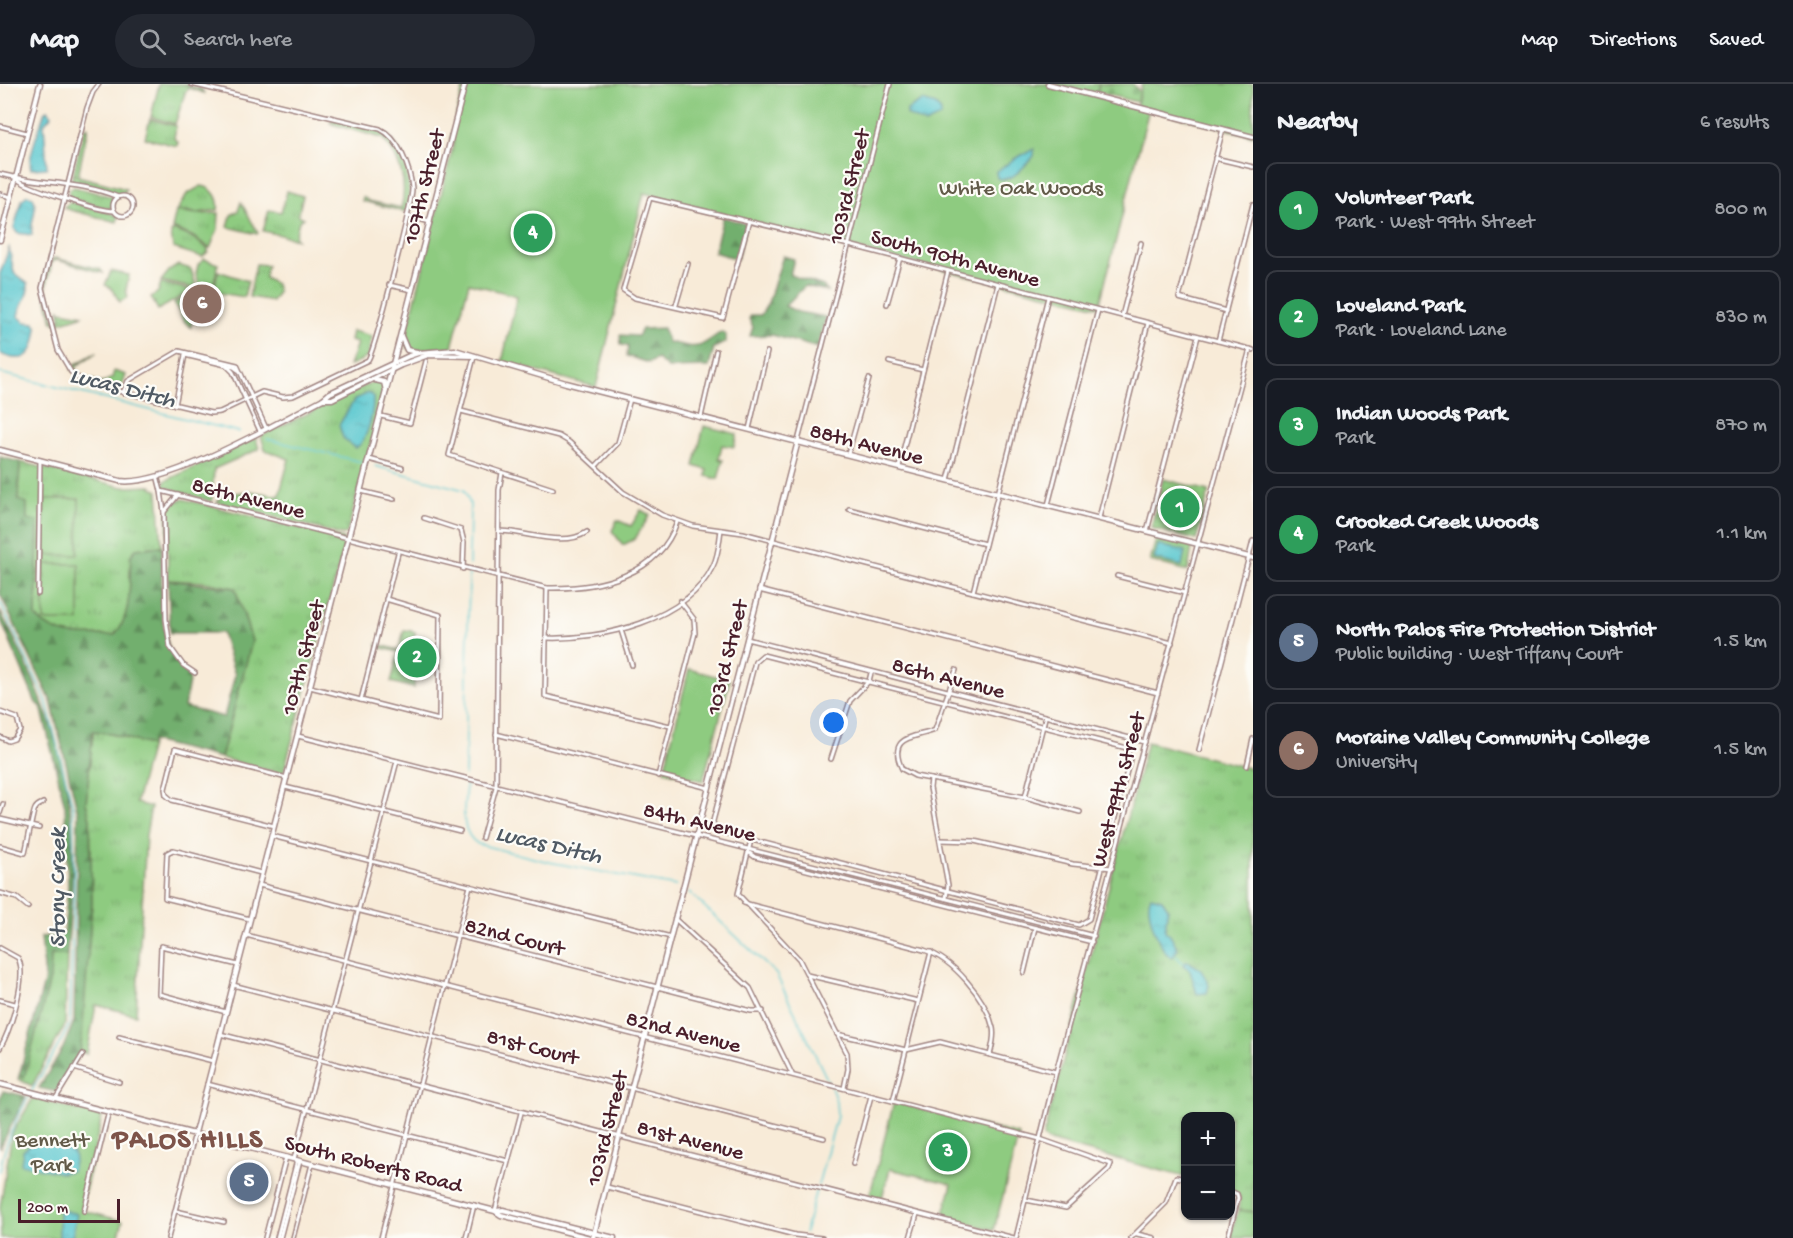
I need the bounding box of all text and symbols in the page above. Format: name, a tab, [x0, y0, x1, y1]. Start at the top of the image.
search box	[115, 14, 535, 68]
text: Map	[30, 25, 79, 58]
icon: search	[136, 25, 169, 58]
text: Search here	[184, 28, 292, 54]
text: Map	[1521, 29, 1558, 54]
text: Directions	[1591, 29, 1676, 54]
text: Saved	[1709, 29, 1763, 54]
text: Nearby	[1277, 108, 1358, 139]
text: 6 results	[1700, 112, 1769, 135]
street label: 107th Street	[399, 125, 453, 248]
street label: 103rd Street	[824, 125, 878, 248]
park label: White Oak Woods	[939, 177, 1104, 203]
text: Volunteer Park	[1336, 186, 1472, 212]
text: 1	[1294, 199, 1303, 222]
text: 800 m	[1714, 199, 1767, 222]
pin: 4	[514, 210, 552, 256]
text: Park · West 99th Street	[1336, 212, 1535, 235]
street label: South 90th Avenue	[868, 225, 1043, 295]
pin: 6	[182, 282, 222, 326]
text: Loveland Park	[1336, 294, 1464, 320]
text: 2	[1294, 307, 1303, 330]
text: 830 m	[1715, 307, 1767, 330]
text: Park · Loveland Lane	[1336, 320, 1506, 343]
water label: Lucas Ditch	[66, 362, 179, 417]
text: Indian Woods Park	[1336, 402, 1507, 428]
text: 3	[1293, 415, 1304, 438]
text: 870 m	[1715, 415, 1767, 438]
street label: 88th Avenue	[806, 419, 926, 473]
text: Park	[1336, 428, 1374, 451]
street label: 86th Avenue	[189, 473, 308, 527]
pin: 1	[1160, 486, 1200, 530]
text: Crooked Creek Woods	[1336, 510, 1538, 536]
text: 4	[1294, 523, 1303, 546]
text: 1.1 km	[1717, 523, 1767, 546]
text: Park	[1336, 536, 1374, 559]
street label: 107th Street	[277, 596, 333, 719]
street label: 103rd Street	[702, 596, 756, 719]
text: North Palos Fire Protection District	[1336, 618, 1655, 644]
text: 5	[1293, 631, 1304, 654]
text: 1.5 km	[1714, 631, 1767, 654]
pin: 2	[398, 636, 436, 680]
text: Public building · West Tiffany Court	[1336, 644, 1622, 667]
street label: 86th Avenue	[889, 653, 1008, 707]
your location	[819, 708, 848, 737]
street label: West 99th Street	[1087, 708, 1154, 870]
text: Moraine Valley Community College	[1336, 726, 1649, 752]
text: 6	[1293, 739, 1304, 762]
text: 1.5 km	[1714, 739, 1767, 762]
text: University	[1336, 752, 1417, 775]
street label: 84th Avenue	[640, 798, 758, 850]
water label: Lucas Ditch	[492, 820, 605, 873]
water label: Stony Creek	[45, 826, 74, 948]
street label: 82nd Court	[461, 914, 569, 964]
street label: 82nd Avenue	[623, 1007, 744, 1061]
street label: 81st Court	[483, 1025, 583, 1073]
street label: 103rd Street	[582, 1067, 636, 1190]
map controls	[1181, 1112, 1235, 1220]
button: +	[1181, 1112, 1235, 1166]
street label: 81st Avenue	[634, 1116, 747, 1168]
district label: PALOS HILLS	[110, 1125, 264, 1158]
park label: Bennett Park	[15, 1129, 90, 1180]
pin: 3	[928, 1130, 968, 1174]
street label: South Roberts Road	[282, 1131, 467, 1201]
pin: 5	[230, 1160, 268, 1204]
button: −	[1181, 1166, 1235, 1220]
scale bar	[18, 1196, 120, 1224]
text: 200 m	[27, 1200, 68, 1219]

